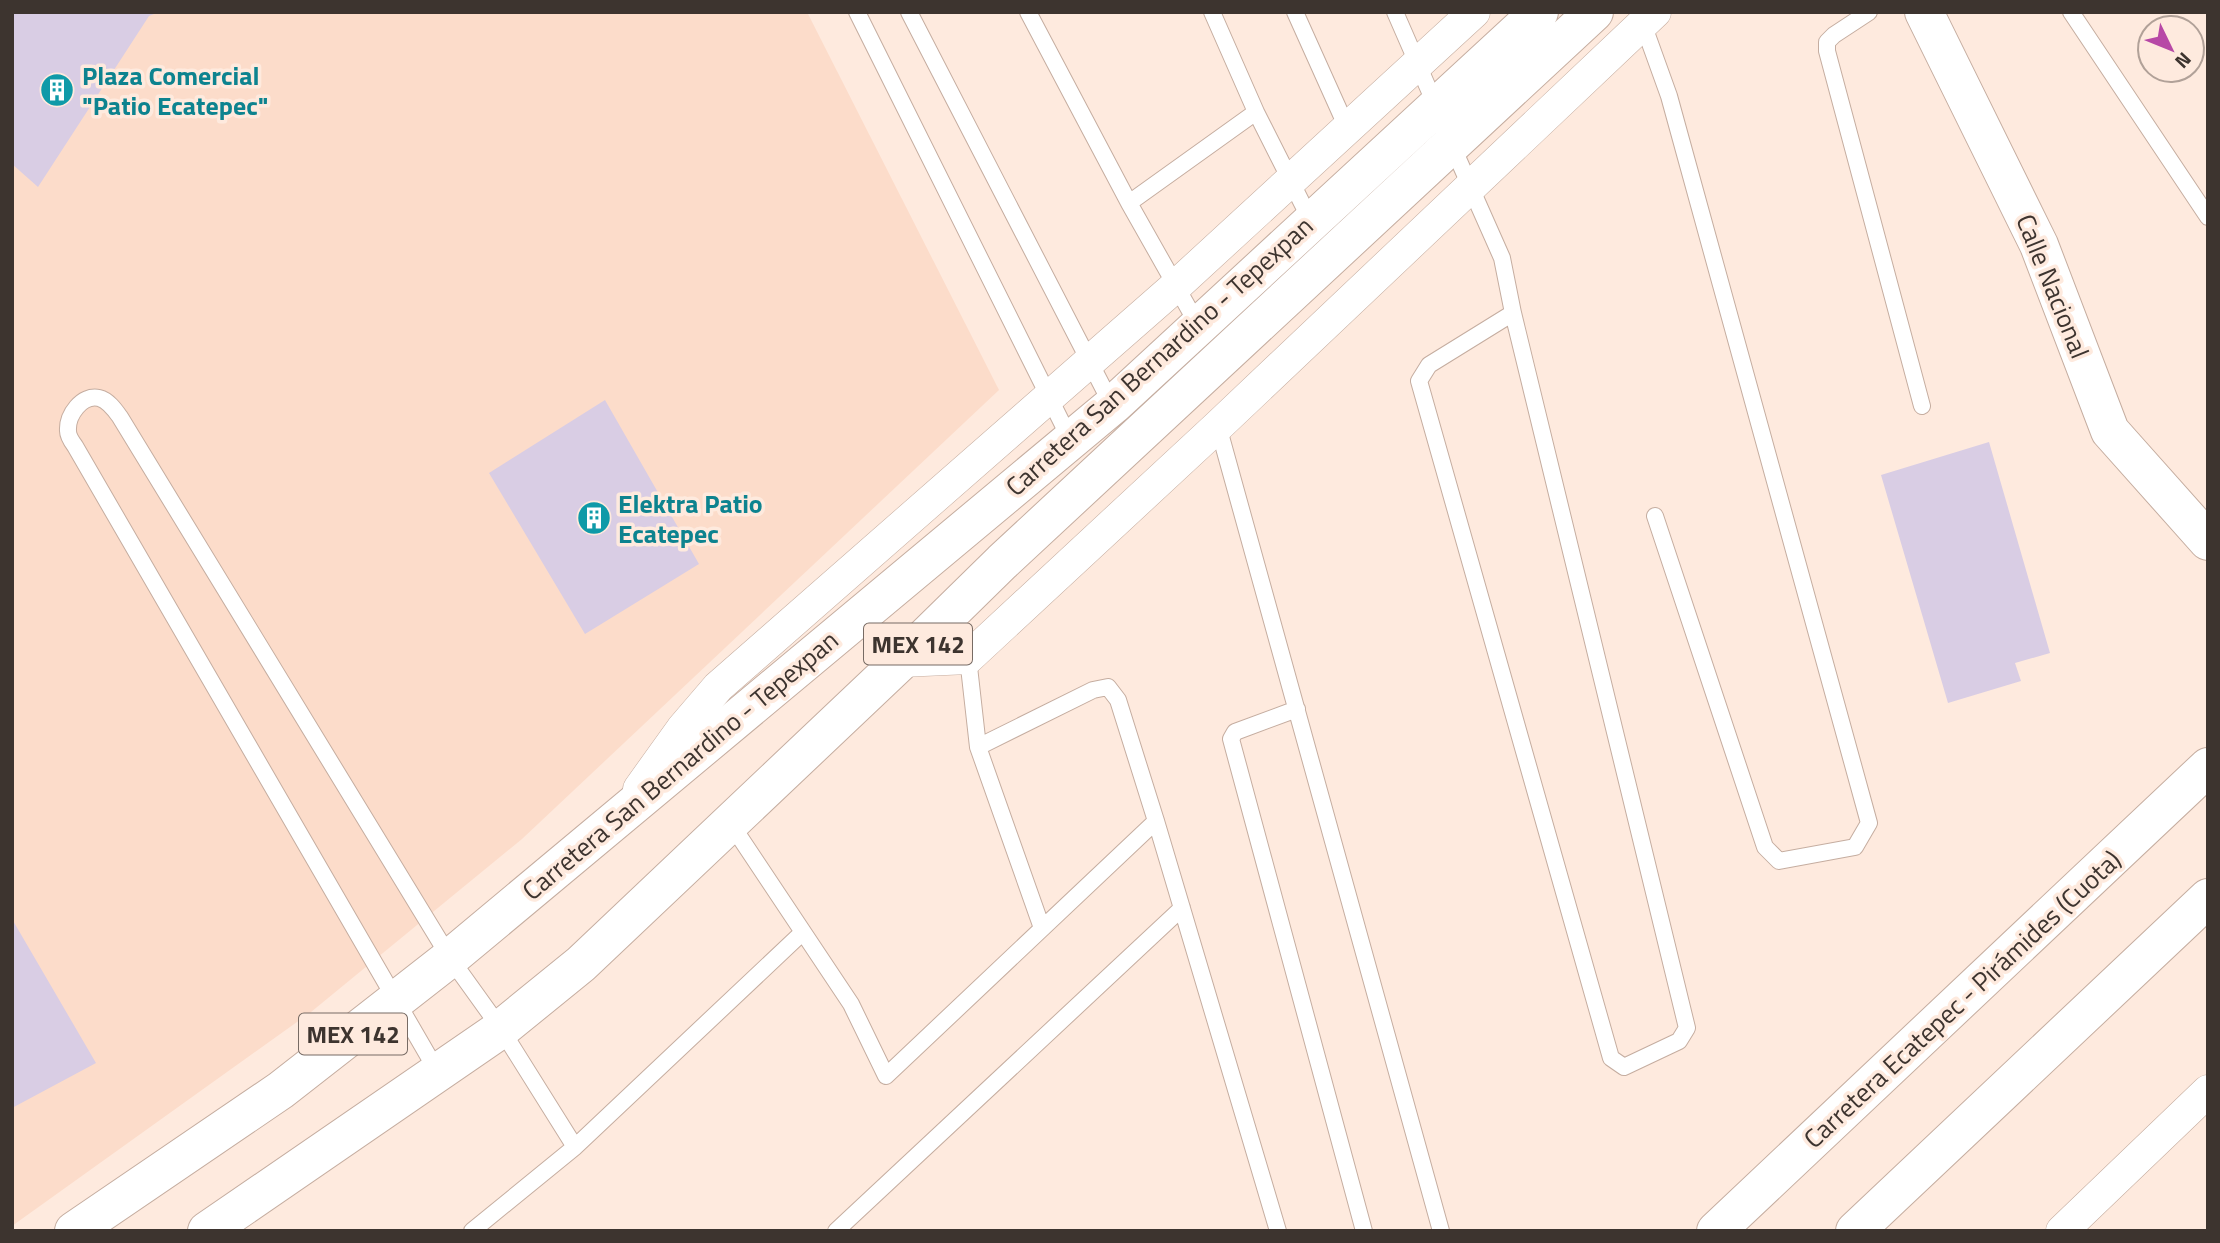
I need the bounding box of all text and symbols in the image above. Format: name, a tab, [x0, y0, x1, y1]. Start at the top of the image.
north arrow	[2136, 14, 2206, 84]
text: N	[2169, 46, 2199, 76]
place label: Plaza Comercial "Patio Ecatepec"	[82, 56, 268, 125]
building icon: Plaza Comercial "Patio Ecatepec"	[38, 71, 76, 109]
street label: Carretera San Bernardino - Tepexpan	[997, 207, 1321, 505]
street label: Calle Nacional	[2006, 208, 2100, 364]
place label: Elektra Patio Ecatepec	[618, 484, 763, 553]
building icon: Elektra Patio Ecatepec	[575, 499, 613, 537]
street label: Carretera San Bernardino - Tepexpan	[513, 621, 847, 909]
road number: MEX 142	[864, 624, 972, 664]
street label: Carretera Ecatepec - Pirámides (Cuota)	[1794, 841, 2130, 1157]
road number: MEX 142	[299, 1014, 407, 1054]

